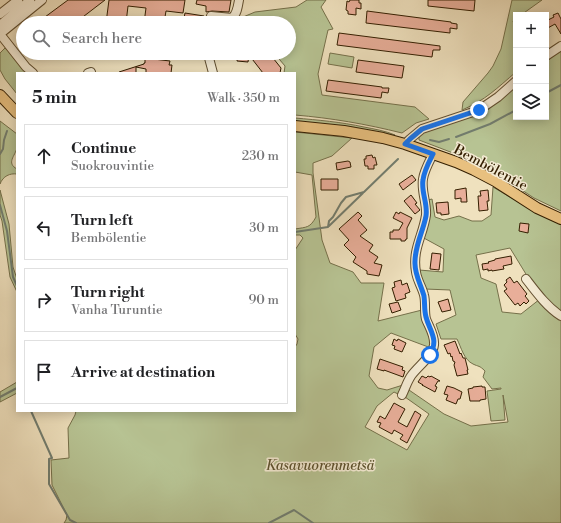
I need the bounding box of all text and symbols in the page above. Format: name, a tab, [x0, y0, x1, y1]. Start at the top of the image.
map controls	[513, 12, 549, 120]
button: +	[513, 12, 549, 48]
search box	[16, 16, 296, 60]
icon: search	[30, 27, 52, 49]
text: Search here	[62, 29, 142, 48]
button: −	[513, 48, 549, 84]
button: layers	[513, 84, 549, 120]
text: 5 min	[32, 87, 77, 109]
text: Walk · 350 m	[207, 90, 280, 106]
route end	[470, 101, 488, 119]
text: Continue	[71, 139, 136, 158]
street label: Bembölentie	[450, 140, 531, 195]
icon: ahead	[33, 145, 55, 167]
text: 230 m	[242, 148, 279, 164]
text: Suokrouvintie	[71, 158, 154, 174]
text: Turn left	[71, 211, 133, 230]
icon: left	[33, 217, 55, 239]
text: 30 m	[249, 220, 279, 236]
text: Bembölentie	[71, 230, 146, 246]
text: Turn right	[71, 283, 145, 302]
icon: right	[33, 289, 55, 311]
text: 90 m	[248, 292, 279, 308]
text: Vanha Turuntie	[71, 302, 163, 318]
route start	[421, 346, 439, 364]
icon: arrive	[33, 361, 55, 383]
text: Arrive at destination	[71, 363, 215, 382]
park label: Kasavuorenmetsä	[266, 457, 375, 475]

